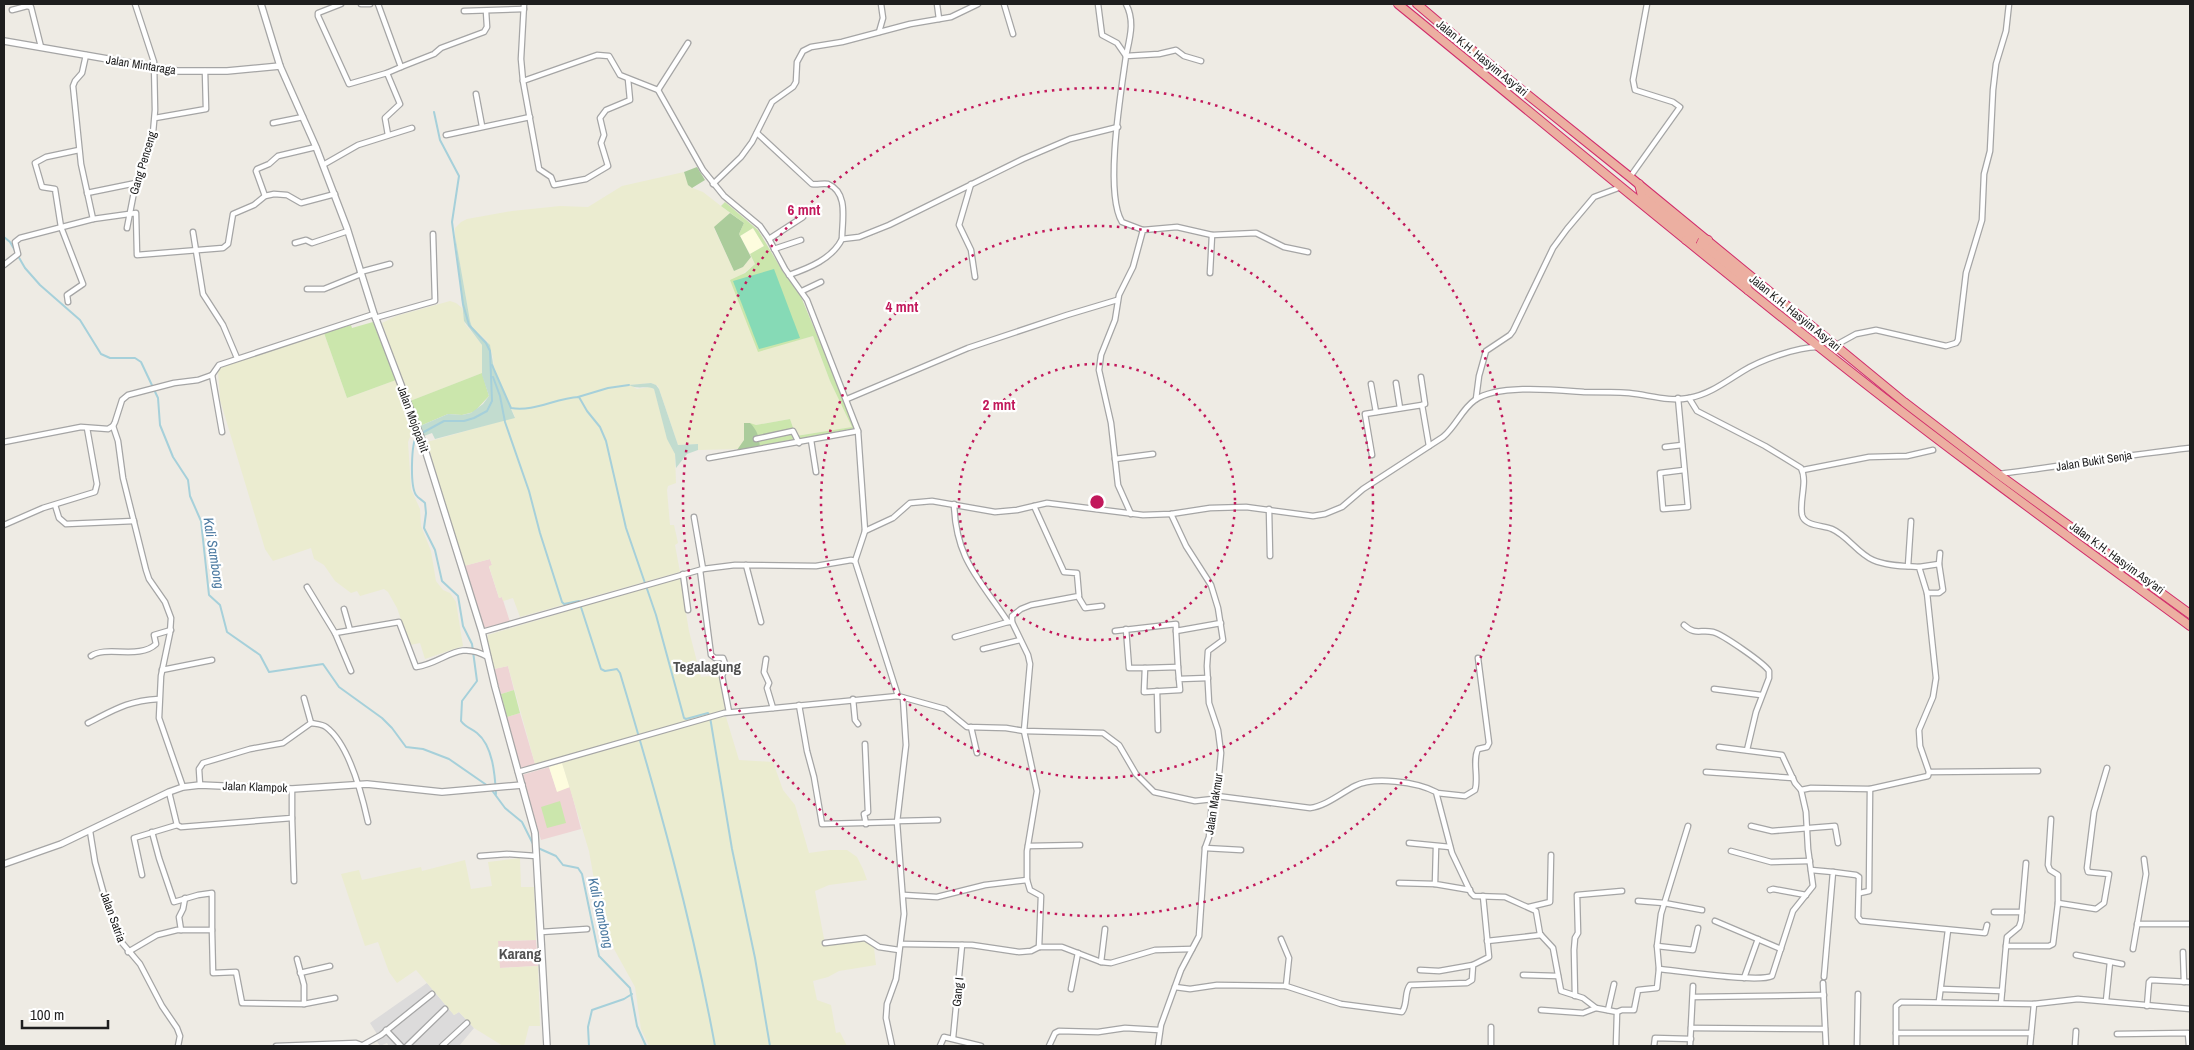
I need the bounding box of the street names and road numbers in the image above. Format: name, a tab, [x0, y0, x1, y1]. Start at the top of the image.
street label: Jalan K.H. Hasyim Asy'ari	[1433, 16, 1531, 100]
street label: Jalan Mintaraga	[105, 52, 178, 79]
street label: Gang Penceng	[126, 129, 160, 197]
street label: Jalan K.H. Hasyim Asy'ari	[1746, 271, 1844, 355]
street label: Jalan Mojopahit	[394, 384, 432, 455]
street label: Jalan Bukit Senja	[2055, 447, 2134, 475]
street label: Jalan K.H. Hasyim Asy'ari	[2066, 518, 2168, 598]
street label: Jalan Makmur	[1201, 772, 1227, 836]
street label: Jalan Klampok	[222, 778, 288, 796]
street label: Jalan Satria	[97, 890, 130, 945]
street label: Gang I	[948, 976, 968, 1008]

